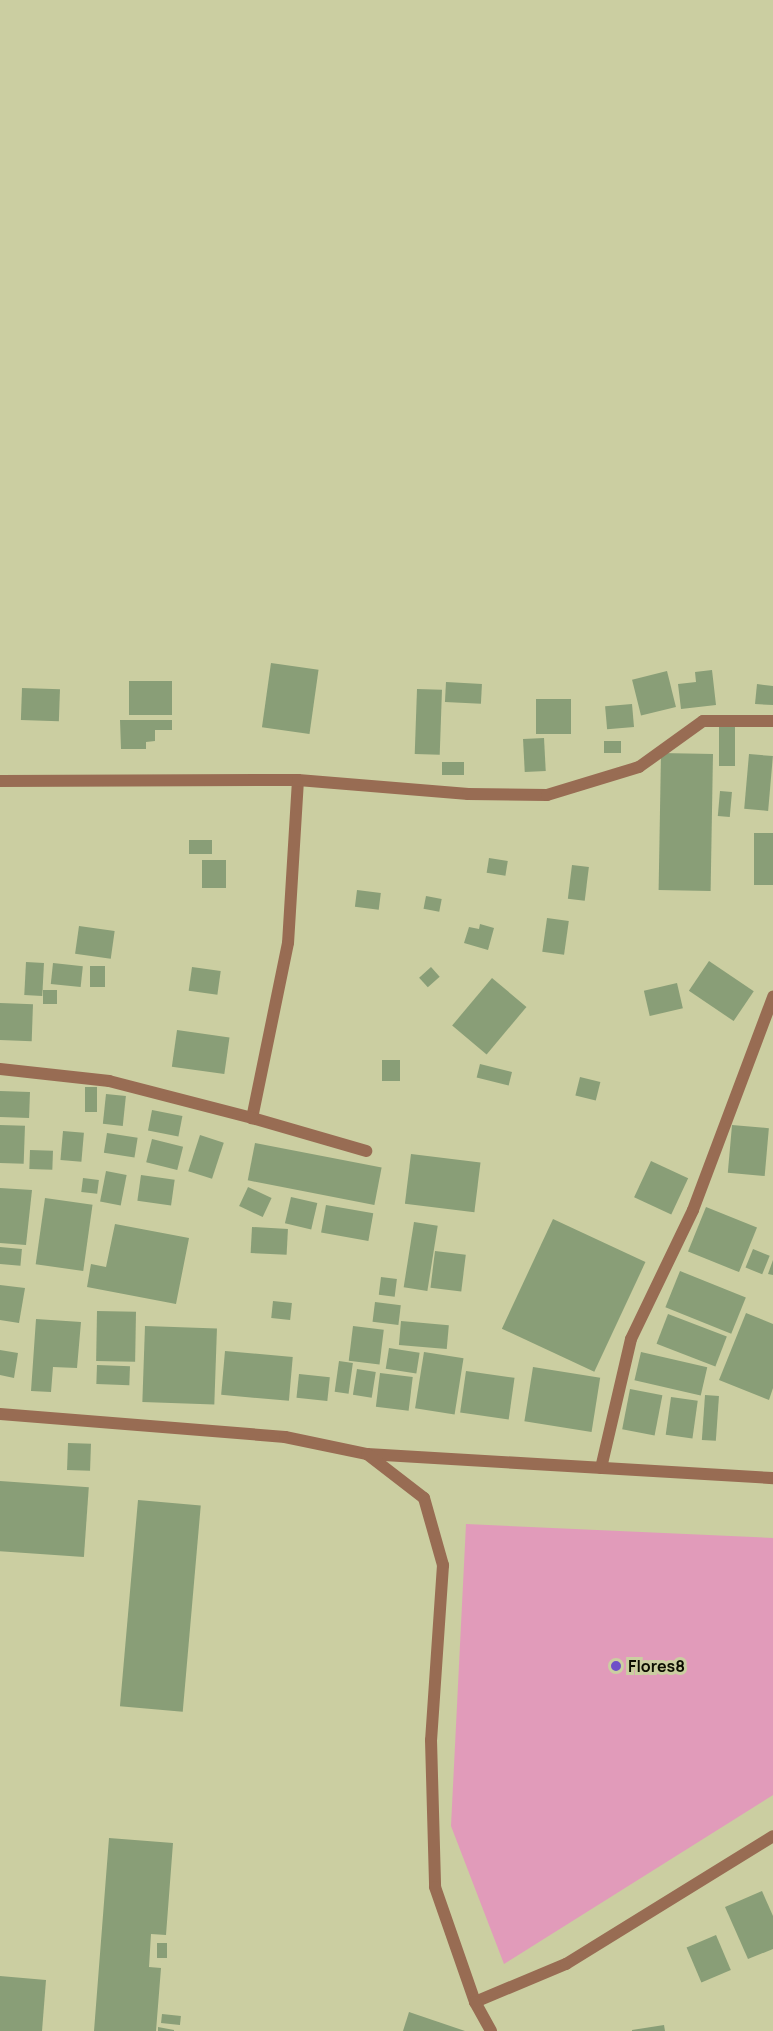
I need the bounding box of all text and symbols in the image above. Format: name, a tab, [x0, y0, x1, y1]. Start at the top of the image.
place label: Flores8	[628, 1656, 685, 1676]
marker: Flores8	[609, 1659, 623, 1673]

